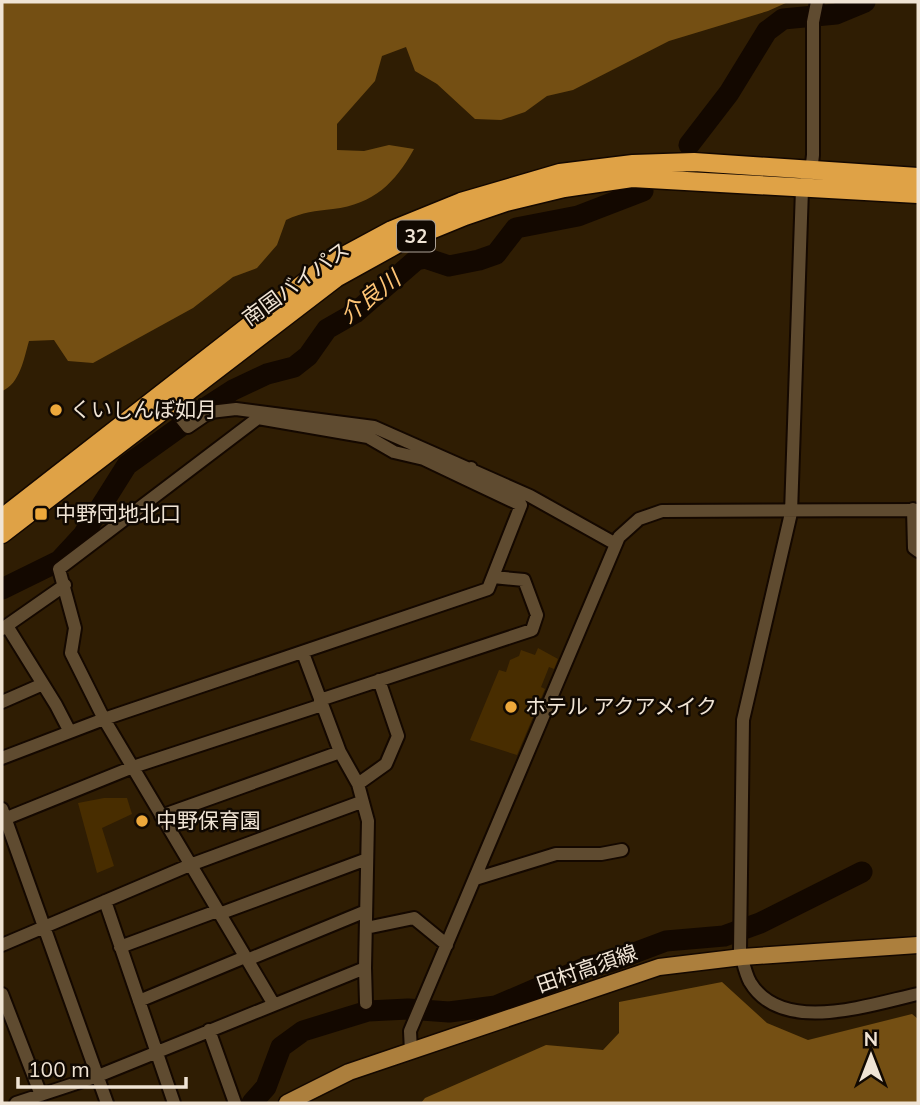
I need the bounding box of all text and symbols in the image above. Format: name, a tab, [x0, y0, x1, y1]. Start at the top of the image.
road number: 32	[397, 220, 435, 252]
street label: 南国バイパス	[237, 236, 354, 331]
water label: 介良川	[334, 262, 408, 329]
place label: くいしんぼ如月	[70, 396, 217, 422]
marker: くいしんぼ如月	[48, 402, 64, 418]
place label: 中野団地北口	[55, 500, 181, 526]
marker: 中野団地北口	[33, 506, 49, 522]
place label: ホテル アクアメイク	[525, 693, 717, 719]
marker: ホテル アクアメイク	[503, 699, 519, 715]
place label: 中野保育園	[156, 807, 261, 833]
marker: 中野保育園	[134, 813, 150, 829]
street label: 田村高須線	[533, 939, 641, 997]
north arrow	[836, 1021, 906, 1091]
text: N	[864, 1027, 878, 1051]
scale bar	[18, 1046, 186, 1090]
text: 100 m	[28, 1056, 90, 1082]

